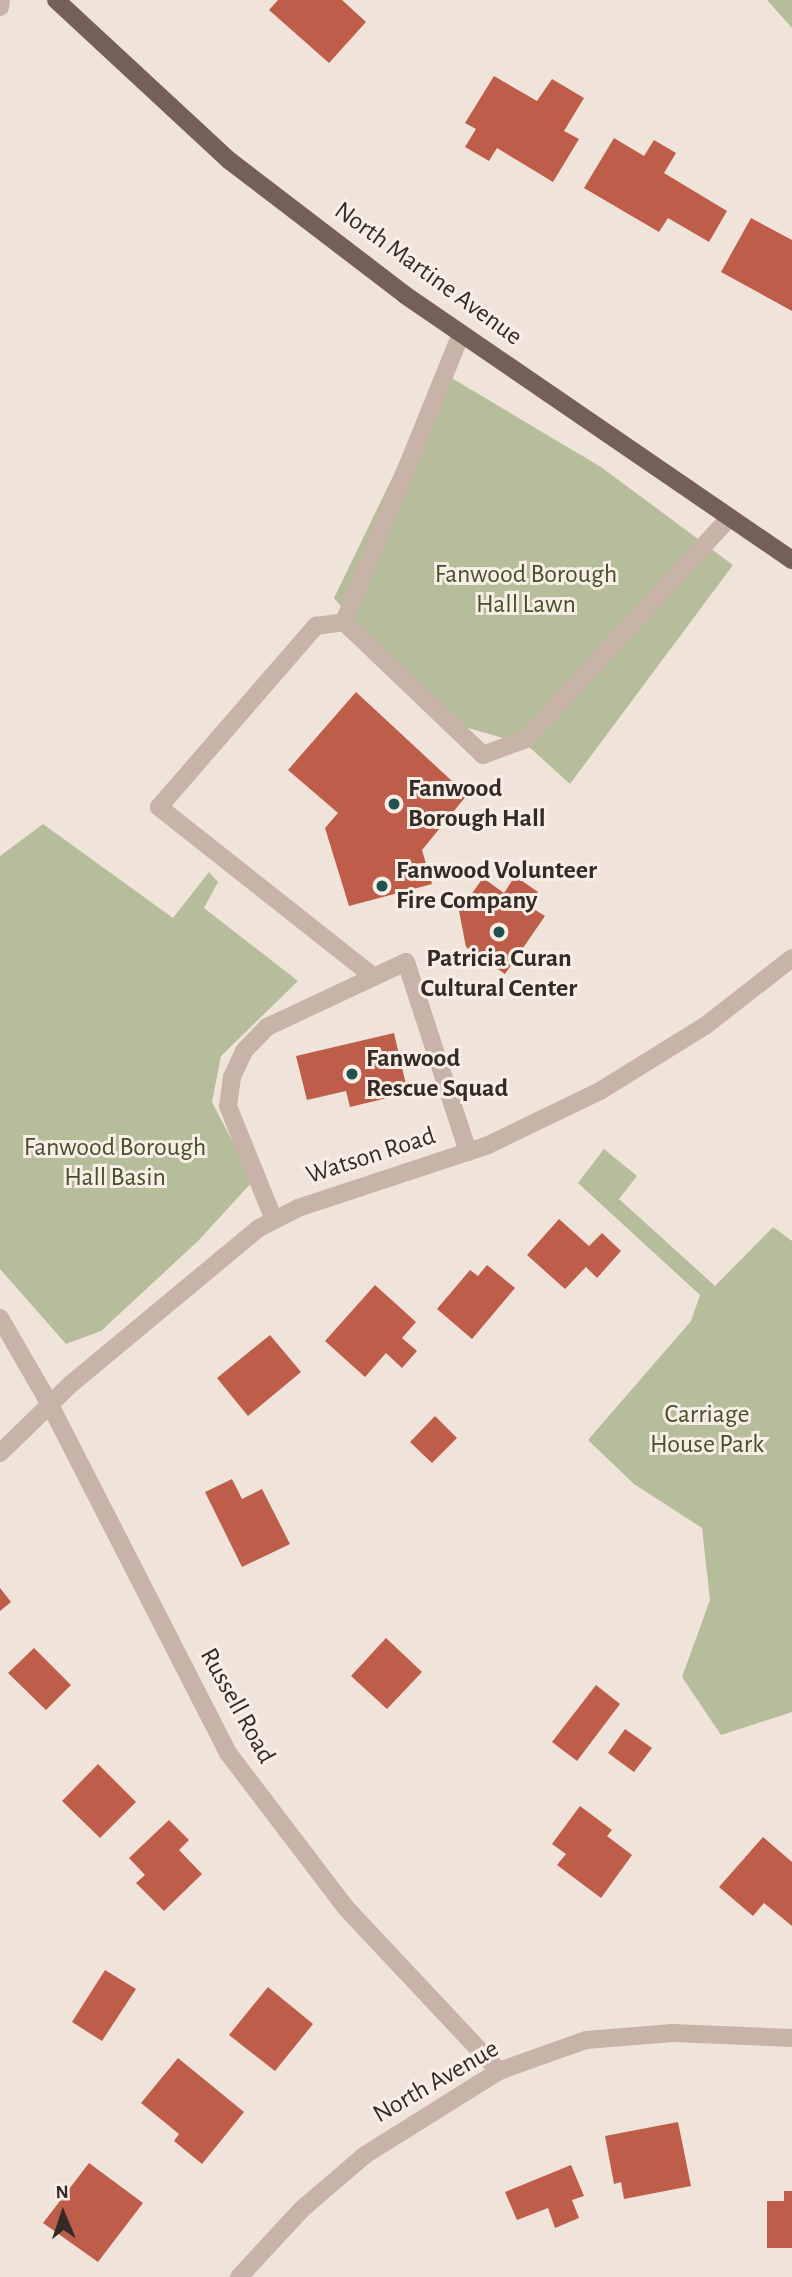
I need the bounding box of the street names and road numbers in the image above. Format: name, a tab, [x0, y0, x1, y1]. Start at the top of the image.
street label: North Martine Avenue	[328, 195, 528, 353]
street label: Watson Road	[303, 1121, 439, 1191]
street label: Russell Road	[193, 1643, 281, 1769]
street label: North Avenue	[368, 2033, 504, 2131]

